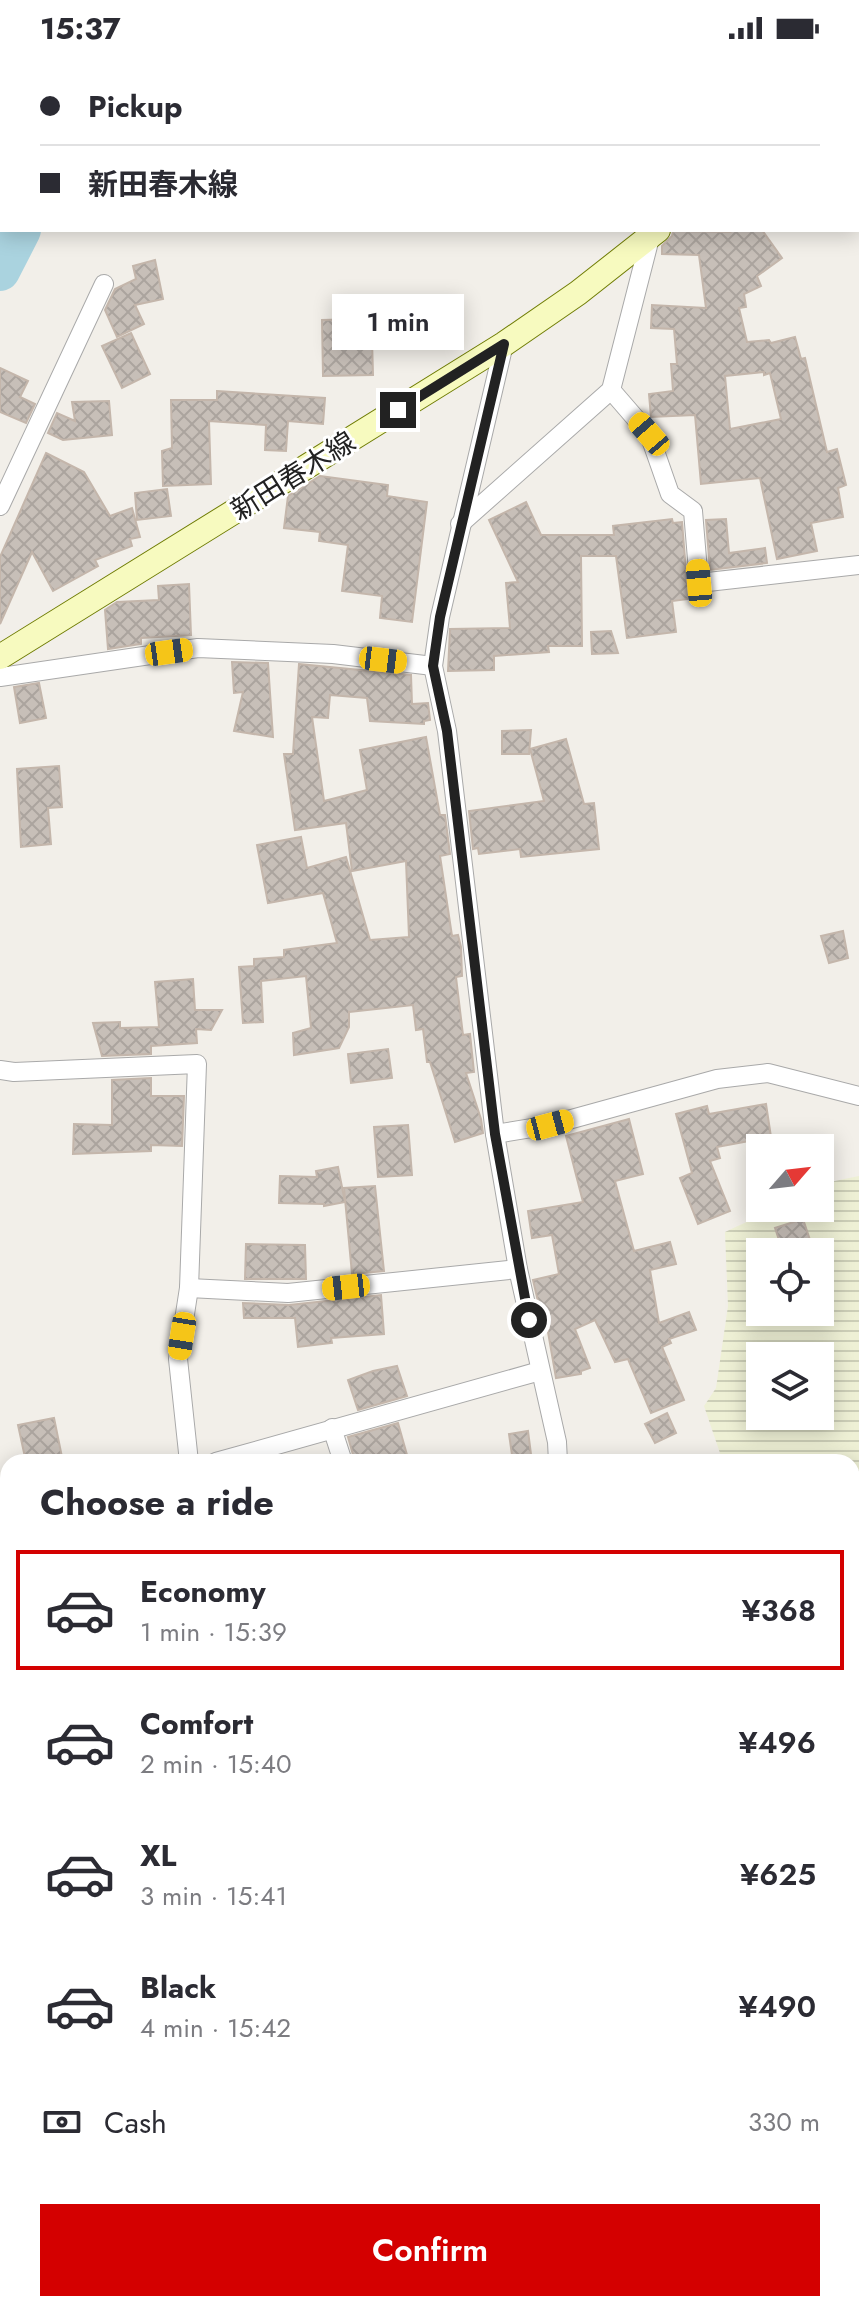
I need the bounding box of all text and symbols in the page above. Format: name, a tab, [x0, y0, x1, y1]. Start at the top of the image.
text: 15:37	[40, 7, 121, 50]
text: Pickup	[88, 85, 183, 128]
text: 新田春木線	[88, 163, 238, 206]
callout: 1 min	[332, 294, 464, 350]
text: 1 min	[366, 303, 430, 341]
route end	[380, 392, 416, 428]
car	[624, 408, 674, 460]
street label: 新田春木線	[223, 422, 363, 530]
car	[685, 558, 713, 608]
car	[144, 637, 194, 667]
car	[358, 645, 408, 675]
car	[524, 1107, 576, 1143]
north arrow	[746, 1134, 834, 1222]
map controls	[746, 1134, 834, 1430]
button: locate	[746, 1238, 834, 1326]
car	[321, 1273, 371, 1301]
route start	[511, 1302, 547, 1338]
car	[166, 1310, 198, 1362]
button: layers	[746, 1342, 834, 1430]
text: Choose a ride	[40, 1476, 274, 1528]
text: Economy	[140, 1570, 266, 1613]
icon: car	[44, 1574, 116, 1646]
text: ¥368	[742, 1589, 816, 1632]
text: 1 min · 15:39	[140, 1613, 287, 1651]
text: Comfort	[140, 1702, 253, 1745]
icon: car	[44, 1706, 116, 1778]
text: ¥496	[739, 1721, 816, 1764]
text: 2 min · 15:40	[140, 1745, 292, 1783]
text: XL	[140, 1834, 176, 1877]
icon: car	[44, 1838, 116, 1910]
text: ¥625	[740, 1853, 816, 1896]
text: 3 min · 15:41	[140, 1877, 287, 1915]
text: Black	[140, 1966, 216, 2009]
icon: car	[44, 1970, 116, 2042]
text: ¥490	[738, 1985, 816, 2028]
text: 4 min · 15:42	[140, 2009, 291, 2047]
icon: cash	[40, 2100, 84, 2144]
text: Cash	[104, 2101, 167, 2144]
text: 330 m	[748, 2103, 820, 2141]
button: Confirm	[40, 2204, 820, 2296]

